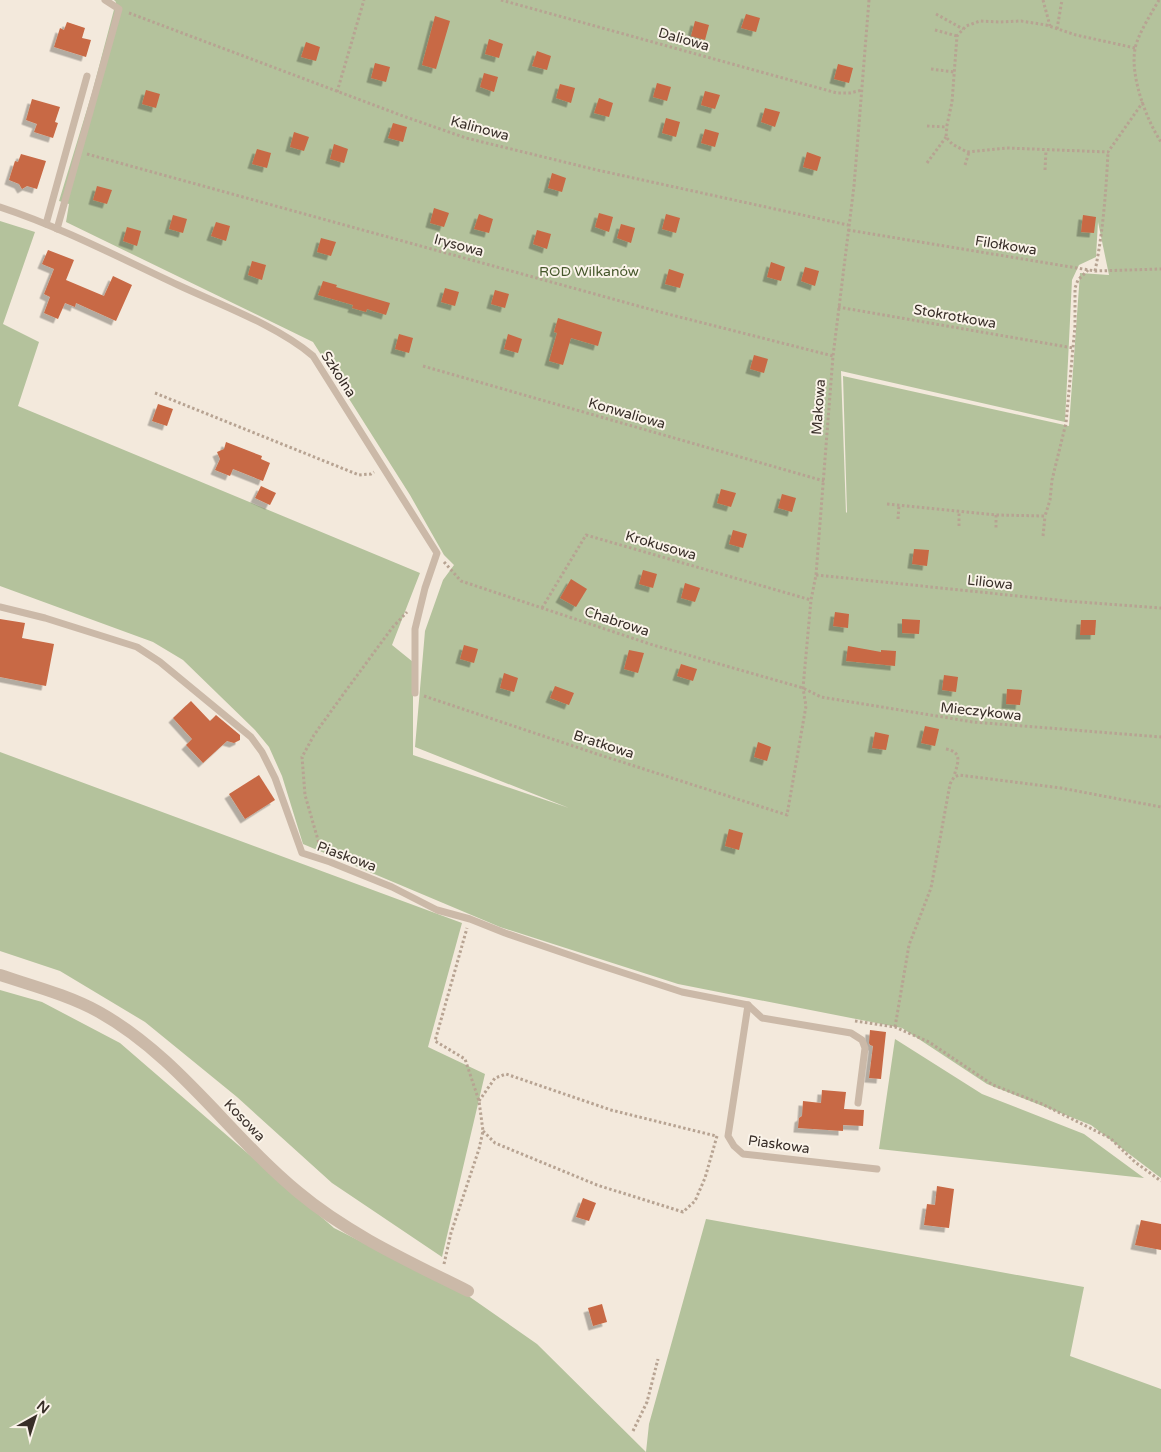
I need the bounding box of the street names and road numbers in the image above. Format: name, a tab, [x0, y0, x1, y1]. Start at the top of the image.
street label: Daliowa	[656, 24, 711, 55]
street label: Kalinowa	[449, 113, 511, 144]
street label: Irysowa	[432, 231, 486, 260]
street label: Filołkowa	[974, 232, 1038, 259]
street label: Stokrotkowa	[912, 301, 997, 332]
street label: Szkolna	[317, 348, 360, 400]
street label: Makowa	[808, 378, 829, 436]
street label: Konwaliowa	[586, 394, 667, 433]
street label: Krokusowa	[623, 527, 698, 564]
street label: Liliowa	[966, 572, 1014, 593]
street label: Chabrowa	[582, 603, 652, 640]
street label: Mieczykowa	[940, 699, 1022, 724]
street label: Bratkowa	[571, 727, 636, 762]
street label: Piaskowa	[315, 838, 379, 875]
street label: Kosowa	[220, 1096, 269, 1145]
street label: Piaskowa	[747, 1132, 811, 1157]

